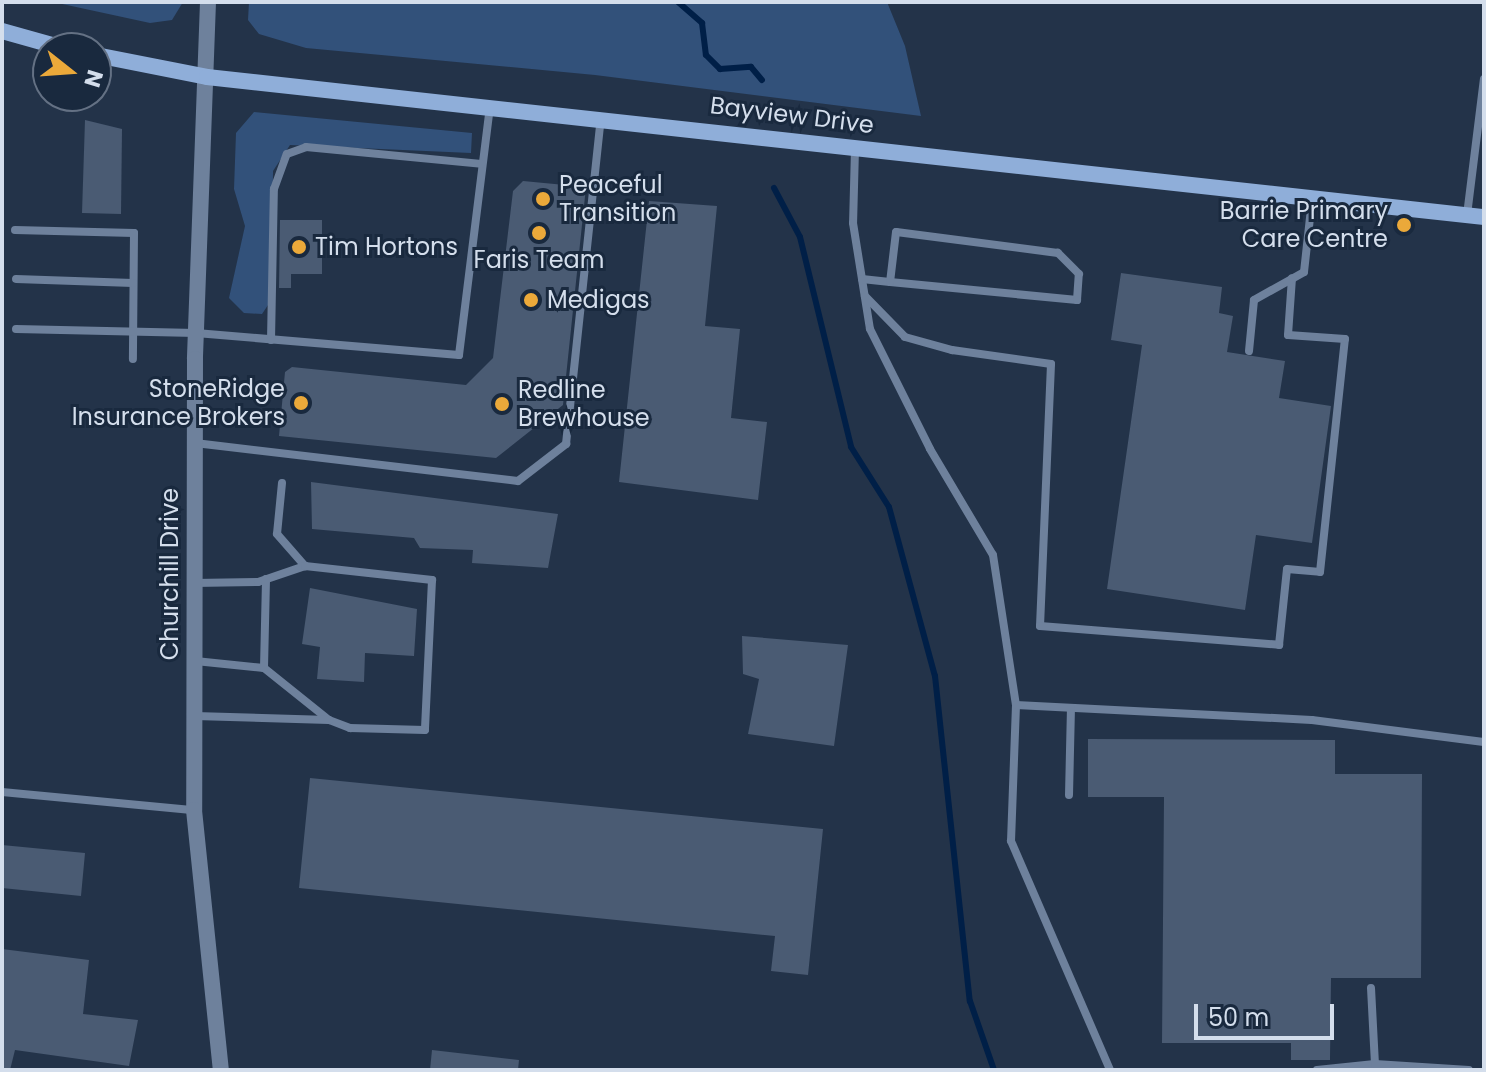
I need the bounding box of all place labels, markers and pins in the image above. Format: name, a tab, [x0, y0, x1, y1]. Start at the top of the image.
place label: Peaceful Transition	[559, 171, 676, 227]
marker: Peaceful Transition	[534, 190, 552, 208]
place label: Barrie Primary Care Centre	[1220, 197, 1388, 253]
marker: Barrie Primary Care Centre	[1395, 216, 1413, 234]
marker: Faris Team	[530, 224, 548, 242]
place label: Tim Hortons	[315, 233, 458, 261]
marker: Tim Hortons	[290, 238, 308, 256]
place label: Faris Team	[474, 246, 604, 274]
place label: Medigas	[547, 286, 650, 314]
marker: Medigas	[522, 291, 540, 309]
place label: StoneRidge Insurance Brokers	[72, 375, 285, 431]
place label: Redline Brewhouse	[518, 376, 650, 432]
marker: StoneRidge Insurance Brokers	[292, 394, 310, 412]
marker: Redline Brewhouse	[493, 395, 511, 413]

